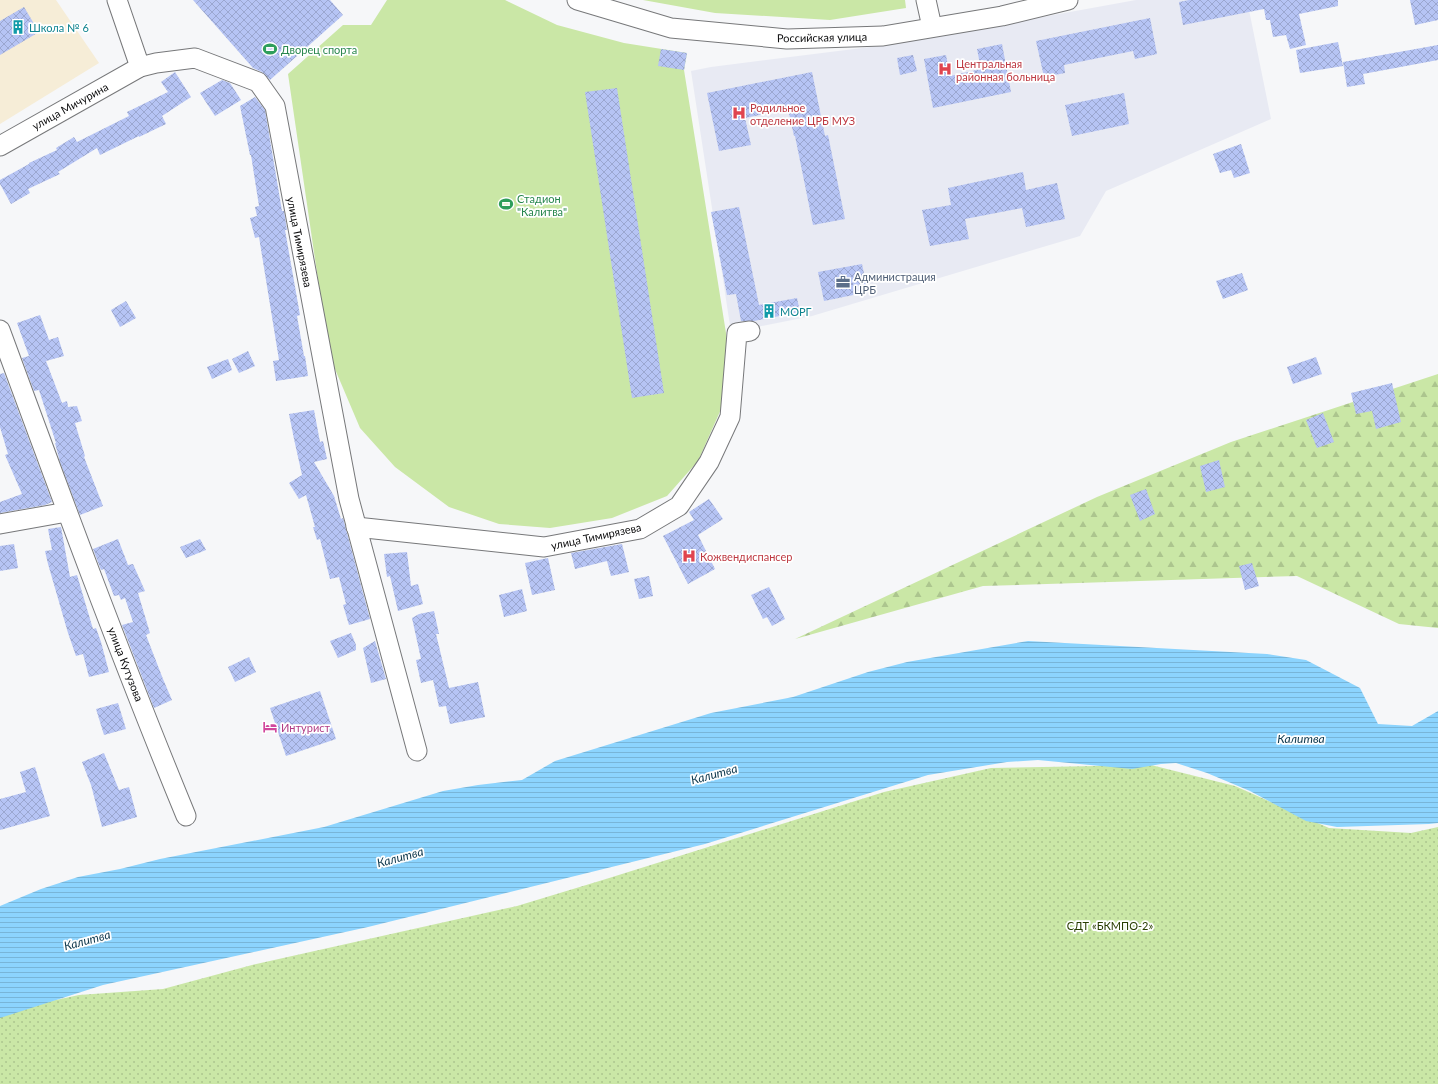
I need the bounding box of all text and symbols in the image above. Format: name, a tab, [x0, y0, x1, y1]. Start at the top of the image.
building icon: Школа № 6	[10, 19, 26, 35]
place label: Школа № 6	[29, 21, 89, 34]
street label: Российская улица	[777, 30, 867, 44]
sports icon: Дворец спорта	[262, 41, 278, 57]
place label: Дворец спорта	[281, 43, 357, 56]
place label: Центральная районная больница	[956, 57, 1055, 83]
hospital icon: Центральная районная больница	[937, 61, 953, 77]
street label: улица Мичурина	[30, 80, 110, 132]
place label: Родильное отделение ЦРБ МУЗ	[750, 101, 855, 127]
hospital icon: Родильное отделение ЦРБ МУЗ	[731, 105, 747, 121]
place label: Стадион "Калитва"	[517, 192, 567, 218]
street label: улица Тимирязева	[285, 196, 315, 288]
sports icon: Стадион "Калитва"	[498, 196, 514, 212]
place label: Администрация ЦРБ	[854, 270, 936, 296]
office icon: Администрация ЦРБ	[835, 274, 851, 290]
building icon: МОРГ	[761, 303, 777, 319]
place label: МОРГ	[780, 305, 812, 318]
street label: улица Тимирязева	[550, 520, 642, 552]
hospital icon: Кожвендиспансер	[681, 548, 697, 564]
place label: Кожвендиспансер	[700, 550, 792, 563]
street label: улица Кутузова	[106, 625, 146, 703]
hotel icon: Интурист	[262, 719, 278, 735]
place label: Интурист	[281, 721, 330, 734]
water label: Калитва	[1277, 731, 1325, 746]
water label: Калитва	[689, 761, 739, 787]
water label: Калитва	[375, 844, 425, 870]
park label: СДТ «БКМПО-2»	[1067, 919, 1153, 932]
water label: Калитва	[62, 927, 112, 953]

